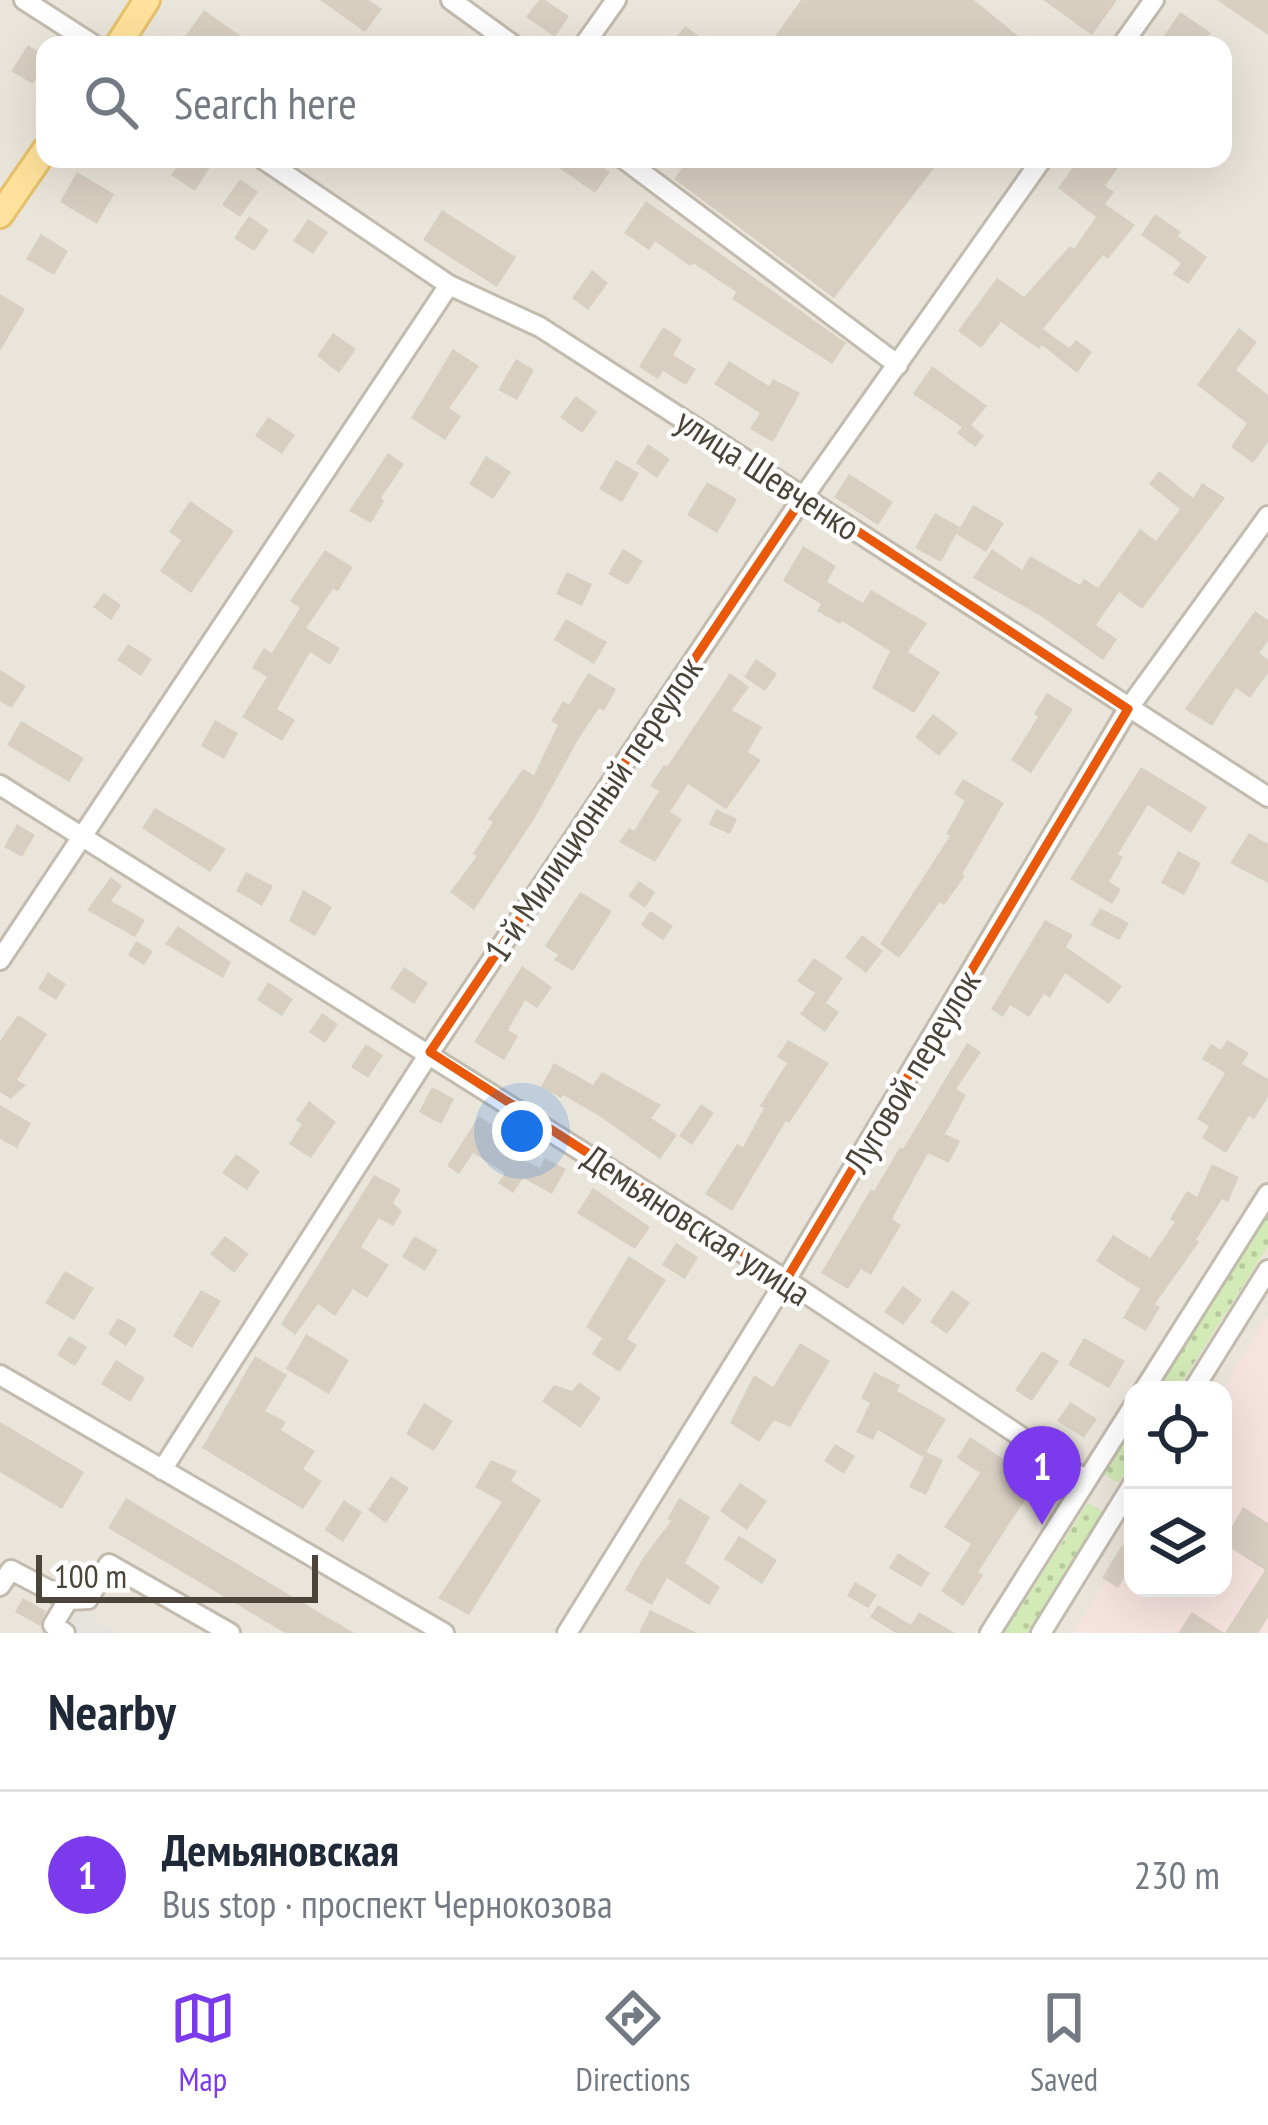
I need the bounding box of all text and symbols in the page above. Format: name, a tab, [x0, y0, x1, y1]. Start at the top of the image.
search box	[36, 36, 1232, 168]
icon: search	[78, 69, 144, 135]
text: Search here	[174, 73, 357, 131]
street label: улица Шевченко	[667, 397, 869, 550]
street label: 1-й Милиционный переулок	[473, 647, 712, 970]
street label: Луговой переулок	[832, 961, 991, 1182]
your location	[492, 1101, 552, 1161]
street label: Демьяновская улица	[575, 1133, 820, 1316]
map controls	[1124, 1381, 1232, 1597]
button: locate	[1124, 1381, 1232, 1489]
pin: 1	[1003, 1426, 1081, 1525]
button: layers	[1124, 1489, 1232, 1597]
scale bar	[36, 1549, 318, 1602]
text: 100 m	[54, 1554, 127, 1597]
text: Nearby	[48, 1678, 176, 1744]
text: Демьяновская	[162, 1820, 399, 1878]
text: 1	[78, 1849, 96, 1900]
text: 230 m	[1134, 1849, 1220, 1900]
text: Bus stop · проспект Чернокозова	[162, 1878, 613, 1929]
tab: Map	[170, 1985, 236, 2100]
tab: Directions	[576, 1985, 690, 2100]
tab: Saved	[1030, 1985, 1098, 2100]

